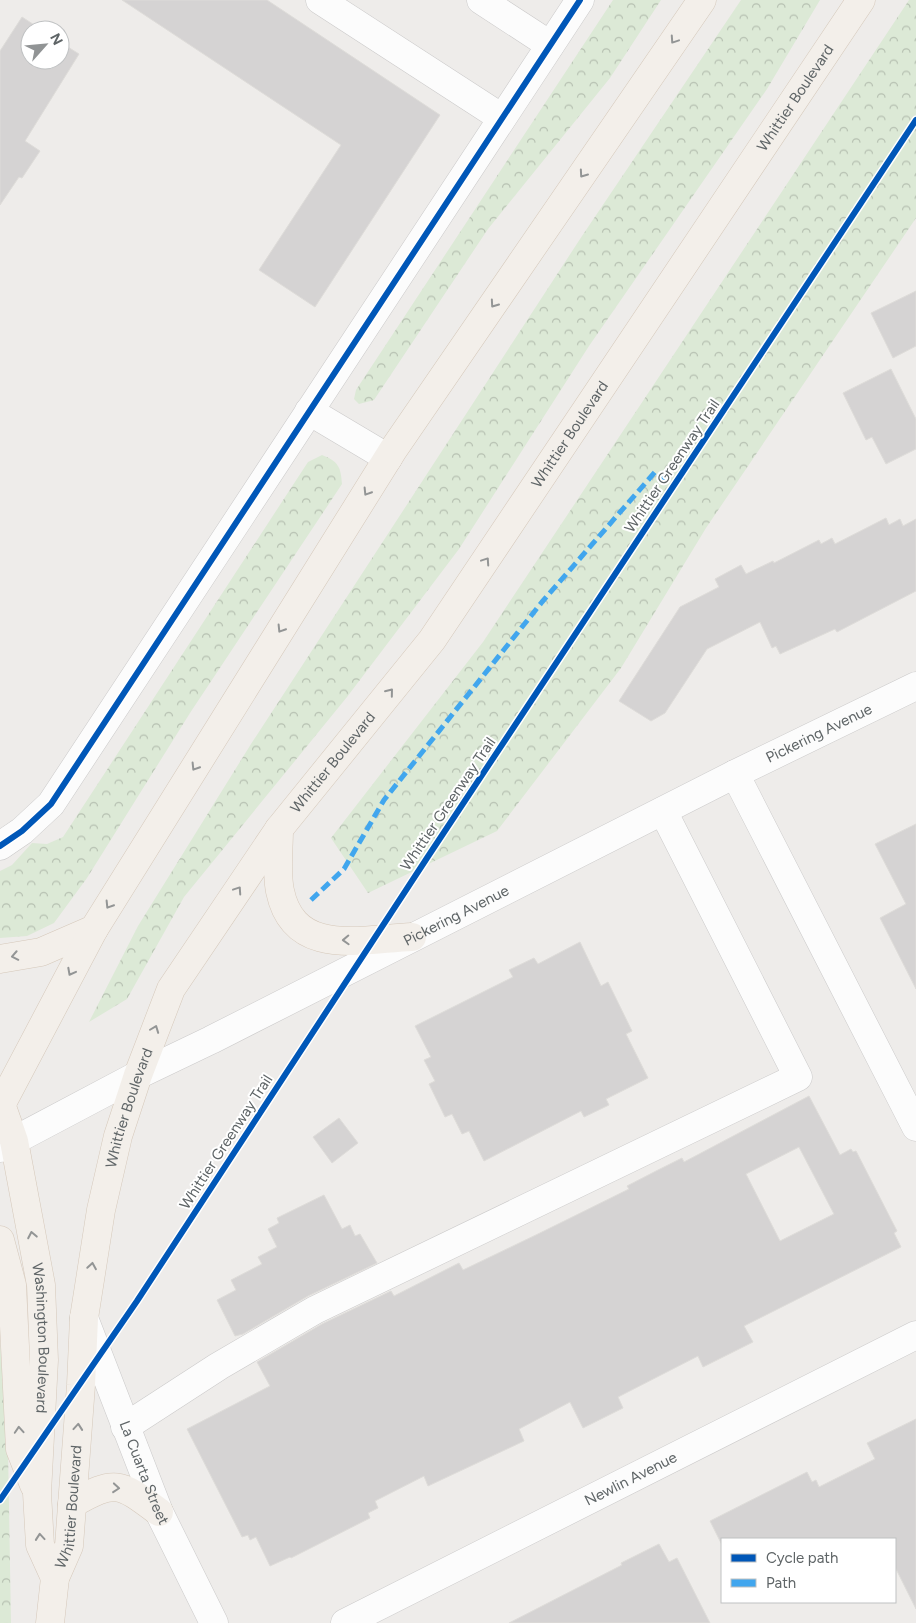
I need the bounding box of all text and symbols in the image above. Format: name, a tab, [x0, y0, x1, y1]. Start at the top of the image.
north arrow	[20, 20, 70, 70]
text: N	[46, 31, 66, 48]
one-way arrow	[671, 35, 680, 44]
street label: Whittier Boulevard	[753, 41, 838, 155]
one-way arrow	[580, 169, 589, 178]
one-way arrow	[491, 298, 500, 307]
street label: Whittier Boulevard	[528, 378, 612, 491]
street label: Whittier Greenway Trail	[621, 396, 723, 536]
one-way arrow	[364, 486, 374, 495]
one-way arrow	[479, 557, 489, 566]
one-way arrow	[278, 624, 288, 633]
one-way arrow	[385, 689, 393, 698]
street label: Pickering Avenue	[763, 700, 875, 767]
street label: Whittier Boulevard	[287, 708, 379, 817]
street label: Whittier Greenway Trail	[397, 734, 499, 874]
one-way arrow	[192, 762, 202, 771]
street label: Pickering Avenue	[400, 881, 512, 950]
one-way arrow	[232, 886, 241, 896]
one-way arrow	[106, 900, 116, 909]
one-way arrow	[341, 934, 349, 945]
one-way arrow	[11, 951, 20, 961]
one-way arrow	[67, 967, 77, 976]
one-way arrow	[149, 1025, 160, 1034]
street label: Whittier Boulevard	[102, 1045, 157, 1170]
street label: Whittier Greenway Trail	[176, 1071, 276, 1213]
one-way arrow	[27, 1231, 37, 1240]
street label: Washington Boulevard	[28, 1261, 53, 1414]
one-way arrow	[86, 1261, 97, 1269]
street label: La Cuarta Street	[116, 1418, 173, 1528]
one-way arrow	[72, 1423, 83, 1431]
one-way arrow	[13, 1426, 24, 1434]
street label: Whittier Boulevard	[51, 1444, 85, 1571]
street label: Newlin Avenue	[582, 1448, 680, 1510]
one-way arrow	[112, 1482, 120, 1493]
one-way arrow	[35, 1533, 46, 1541]
legend	[721, 1538, 896, 1603]
text: Cycle path	[766, 1549, 838, 1567]
text: Path	[766, 1574, 796, 1592]

